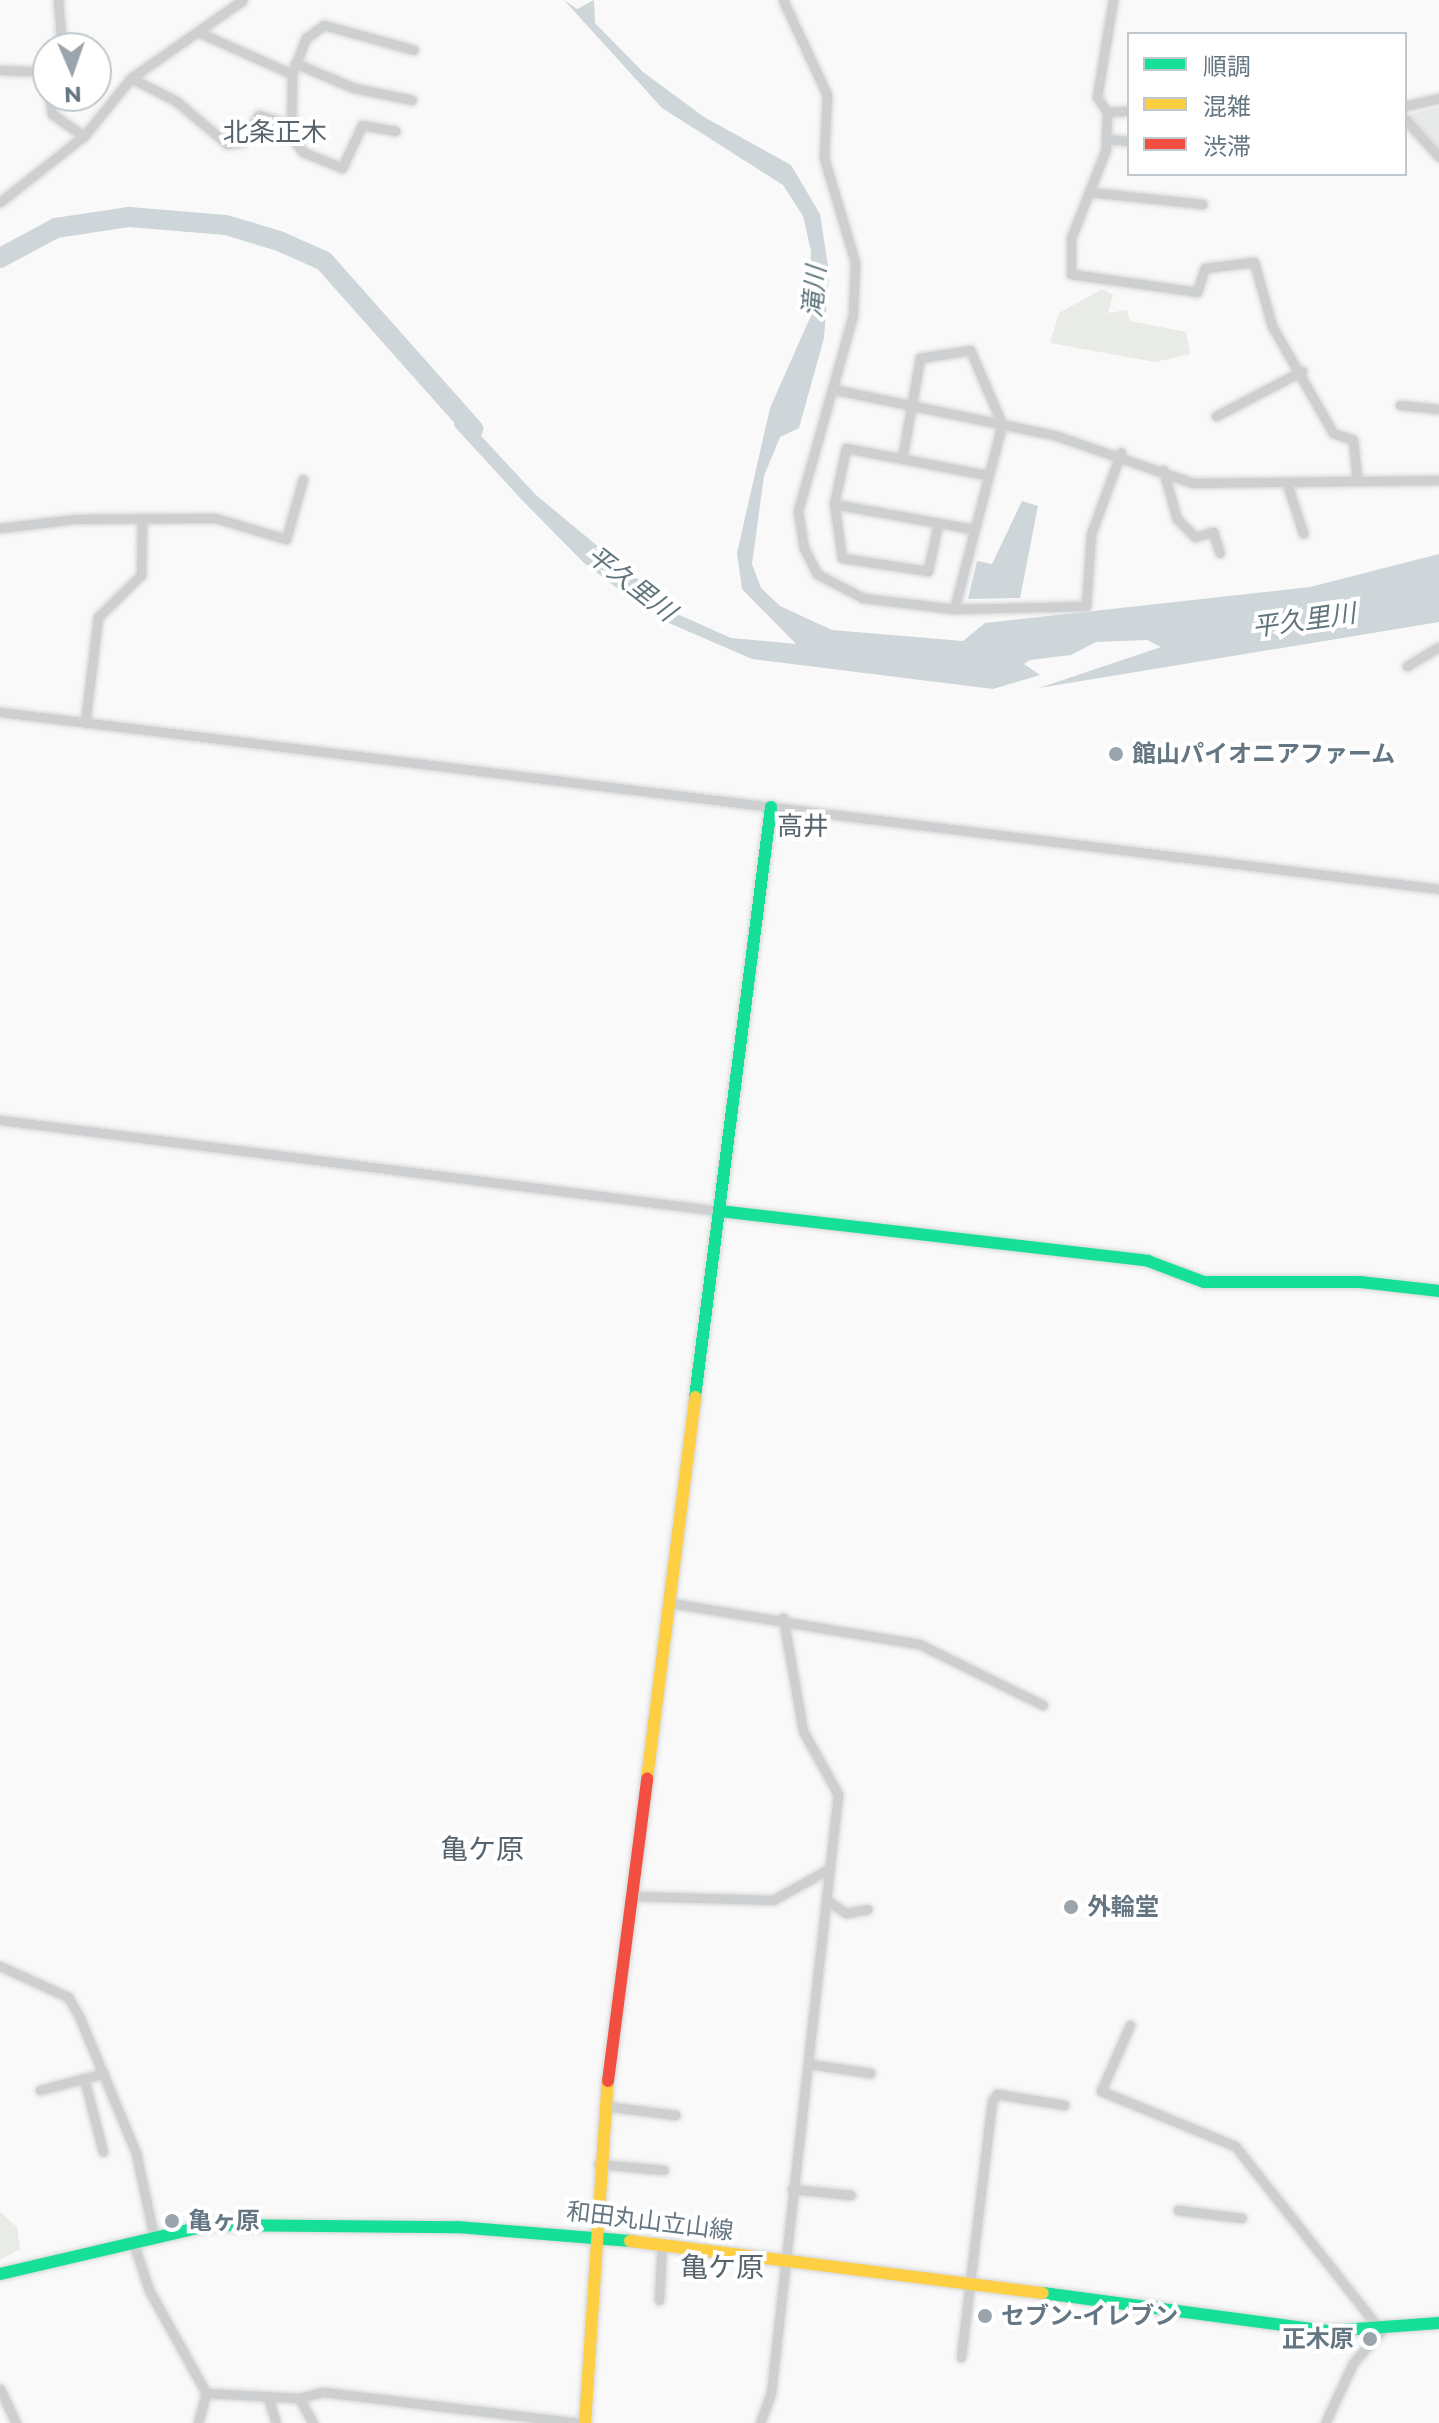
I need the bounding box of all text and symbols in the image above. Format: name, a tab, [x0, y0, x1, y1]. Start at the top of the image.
north arrow	[32, 32, 112, 112]
legend	[1127, 32, 1407, 176]
text: 順調	[1203, 52, 1251, 81]
text: N	[63, 81, 82, 108]
text: 混雑	[1203, 92, 1251, 121]
district label: 北条正木	[223, 117, 327, 149]
text: 渋滞	[1203, 132, 1251, 161]
water label: 滝川	[797, 265, 833, 319]
water label: 平久里川	[580, 540, 682, 628]
water label: 平久里川	[1250, 598, 1358, 644]
place label: 館山パイオニアファーム	[1132, 740, 1396, 768]
marker: 館山パイオニアファーム	[1107, 745, 1125, 763]
district label: 高井	[777, 811, 829, 843]
district label: 亀ケ原	[440, 1832, 524, 1866]
place label: 外輪堂	[1087, 1893, 1159, 1921]
marker: 外輪堂	[1062, 1898, 1080, 1916]
street label: 和田丸山立山線	[565, 2196, 735, 2246]
place label: 亀ヶ原	[188, 2207, 260, 2235]
marker: 亀ヶ原	[163, 2212, 181, 2230]
district label: 亀ケ原	[680, 2250, 764, 2284]
place label: セブン-イレブン	[1001, 2302, 1178, 2330]
marker: セブン-イレブン	[976, 2307, 994, 2325]
place label: 正木原	[1282, 2325, 1354, 2353]
marker: 正木原	[1361, 2330, 1379, 2348]

